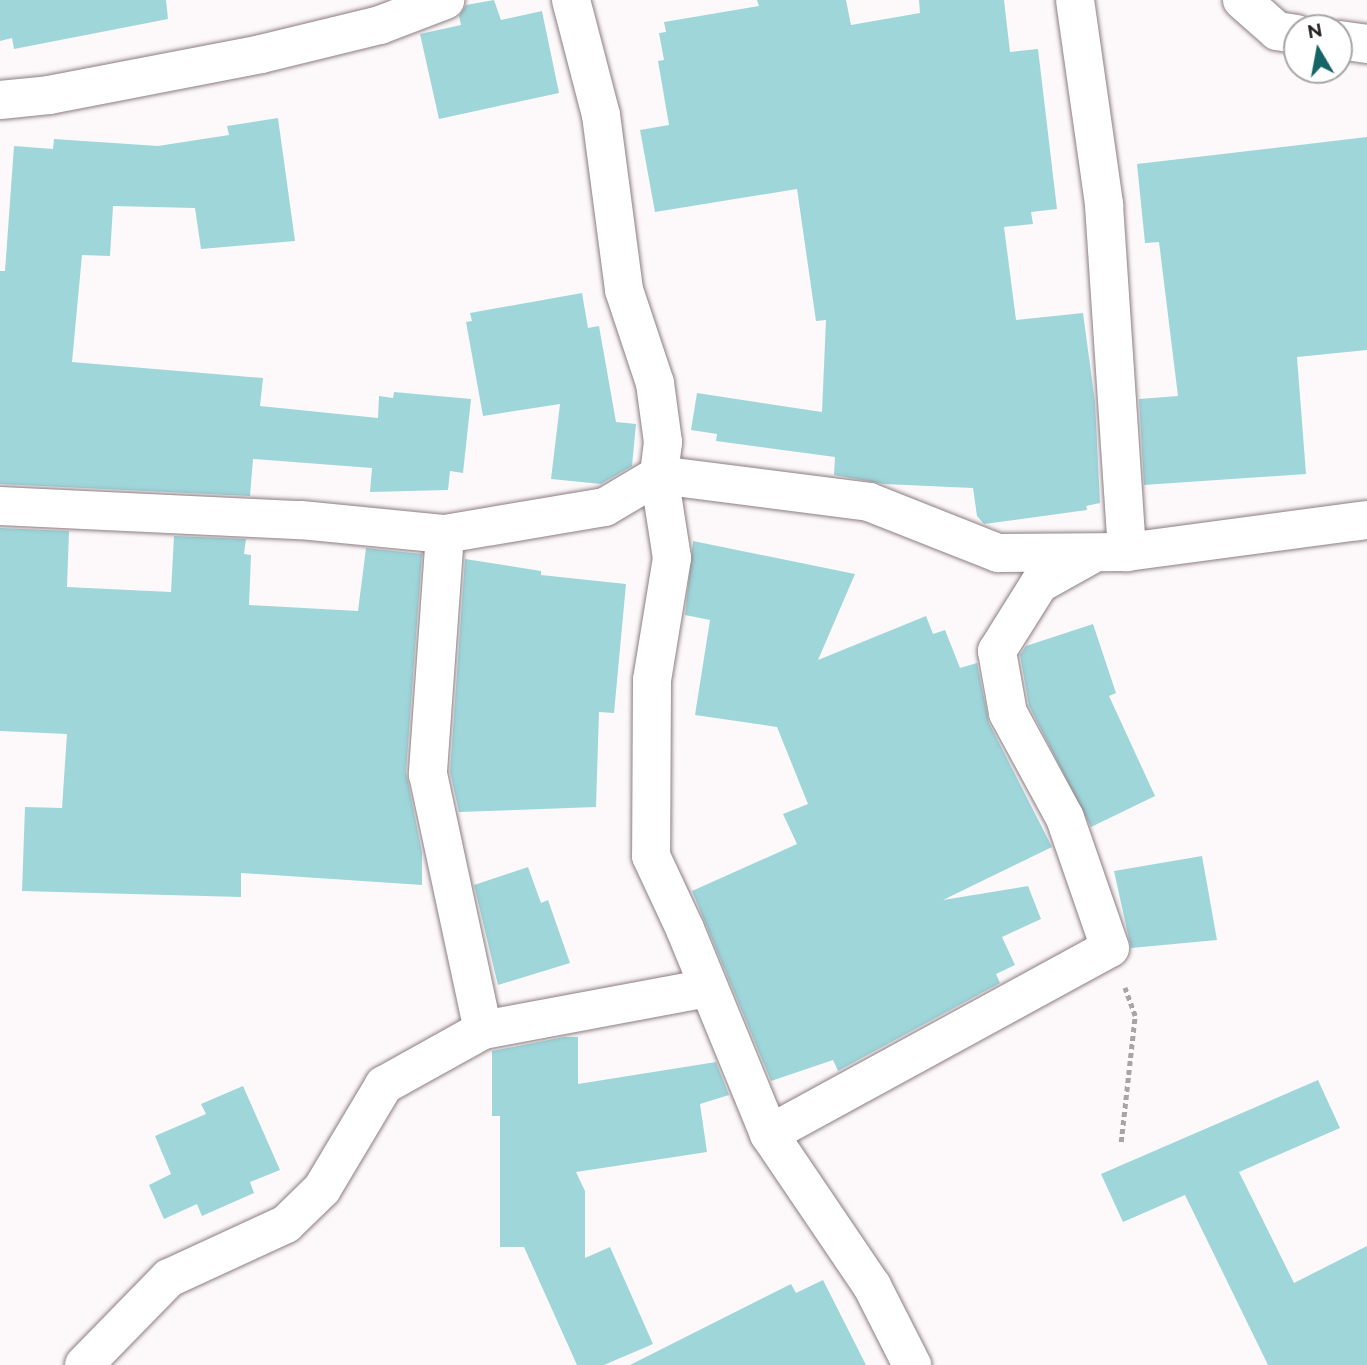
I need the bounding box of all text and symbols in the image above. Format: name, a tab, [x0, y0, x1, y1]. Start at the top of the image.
north arrow	[1283, 14, 1353, 84]
text: N	[1306, 18, 1324, 42]

